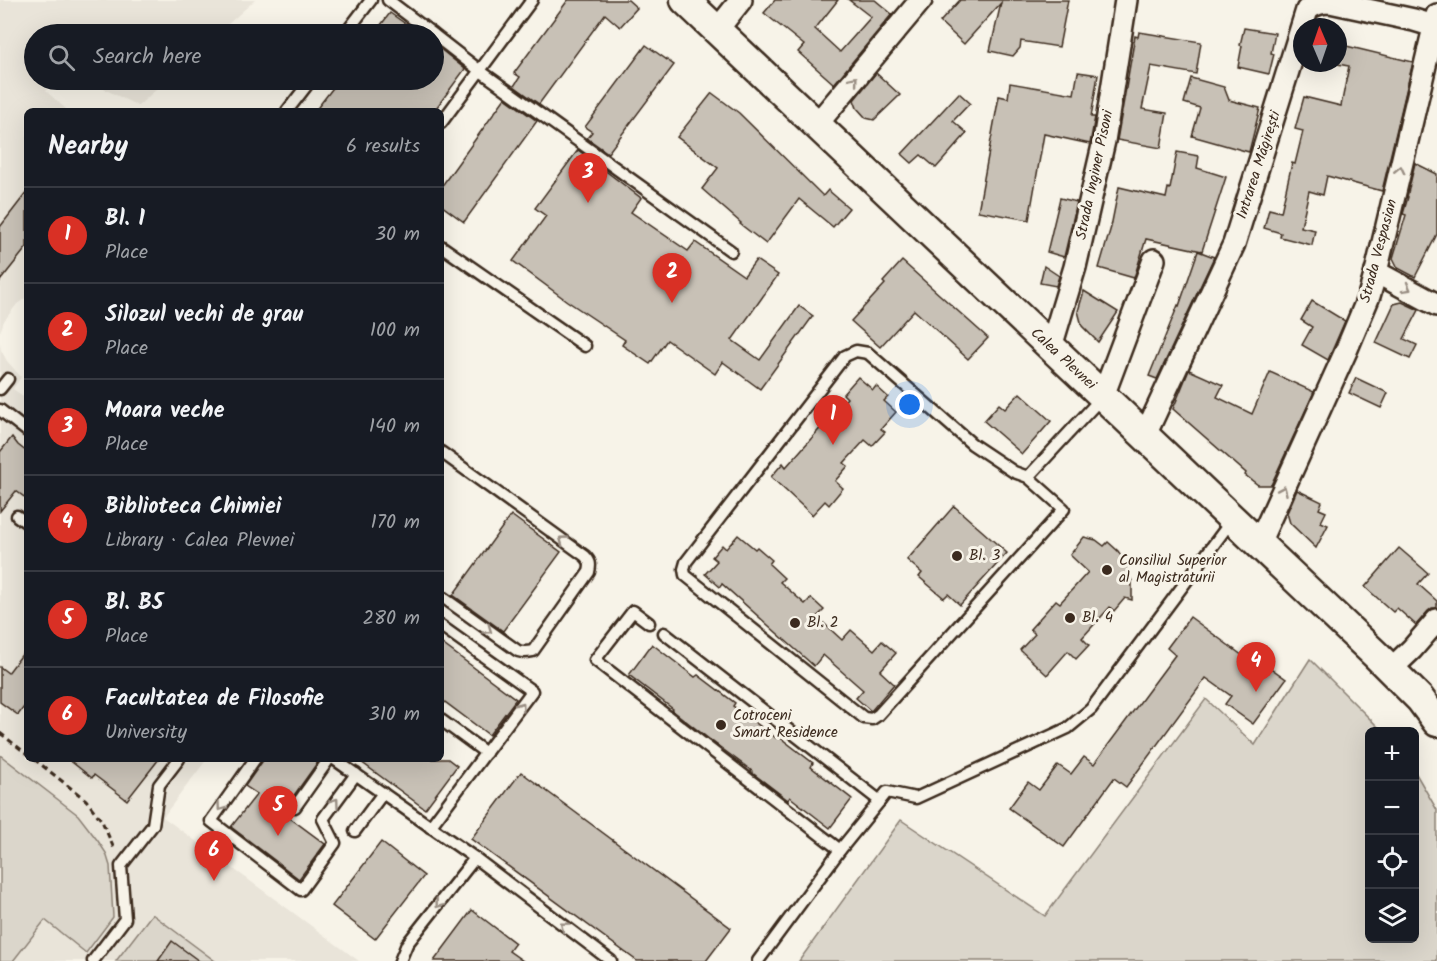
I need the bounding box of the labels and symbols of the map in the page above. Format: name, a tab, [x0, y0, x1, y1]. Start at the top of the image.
north arrow	[1293, 18, 1347, 72]
one-way arrow	[847, 76, 858, 87]
street label: Strada Inginer Pisoni	[1070, 107, 1121, 242]
street label: Intrarea Măgirești	[1230, 107, 1288, 222]
pin: 3	[568, 154, 608, 203]
one-way arrow	[1393, 166, 1406, 176]
street label: Strada Vespasian	[1354, 196, 1404, 306]
pin: 2	[652, 254, 692, 303]
one-way arrow	[1401, 281, 1411, 292]
street label: Calea Plevnei	[1025, 322, 1102, 397]
your location	[895, 390, 924, 419]
pin: 1	[814, 396, 852, 445]
one-way arrow	[1276, 486, 1288, 497]
one-way arrow	[558, 536, 569, 547]
place label: Bl. 3	[969, 544, 1001, 568]
marker: Bl. 3	[950, 549, 964, 563]
place label: Consiliul Superior al Magistraturii	[1119, 549, 1227, 590]
marker: Consiliul Superior al Magistraturii	[1100, 563, 1114, 577]
place label: Bl. 4	[1082, 606, 1113, 630]
place label: Bl. 2	[807, 611, 839, 635]
marker: Bl. 4	[1063, 611, 1077, 625]
marker: Bl. 2	[788, 616, 802, 630]
one-way arrow	[482, 623, 493, 634]
pin: 4	[1236, 642, 1276, 692]
one-way arrow	[514, 702, 525, 713]
place label: Cotroceni Smart Residence	[733, 704, 838, 745]
marker: Cotroceni Smart Residence	[714, 718, 728, 732]
pin: 5	[258, 786, 298, 836]
one-way arrow	[328, 798, 339, 809]
one-way arrow	[217, 800, 228, 811]
pin: 6	[194, 832, 234, 881]
one-way arrow	[435, 897, 446, 908]
one-way arrow	[560, 922, 571, 933]

